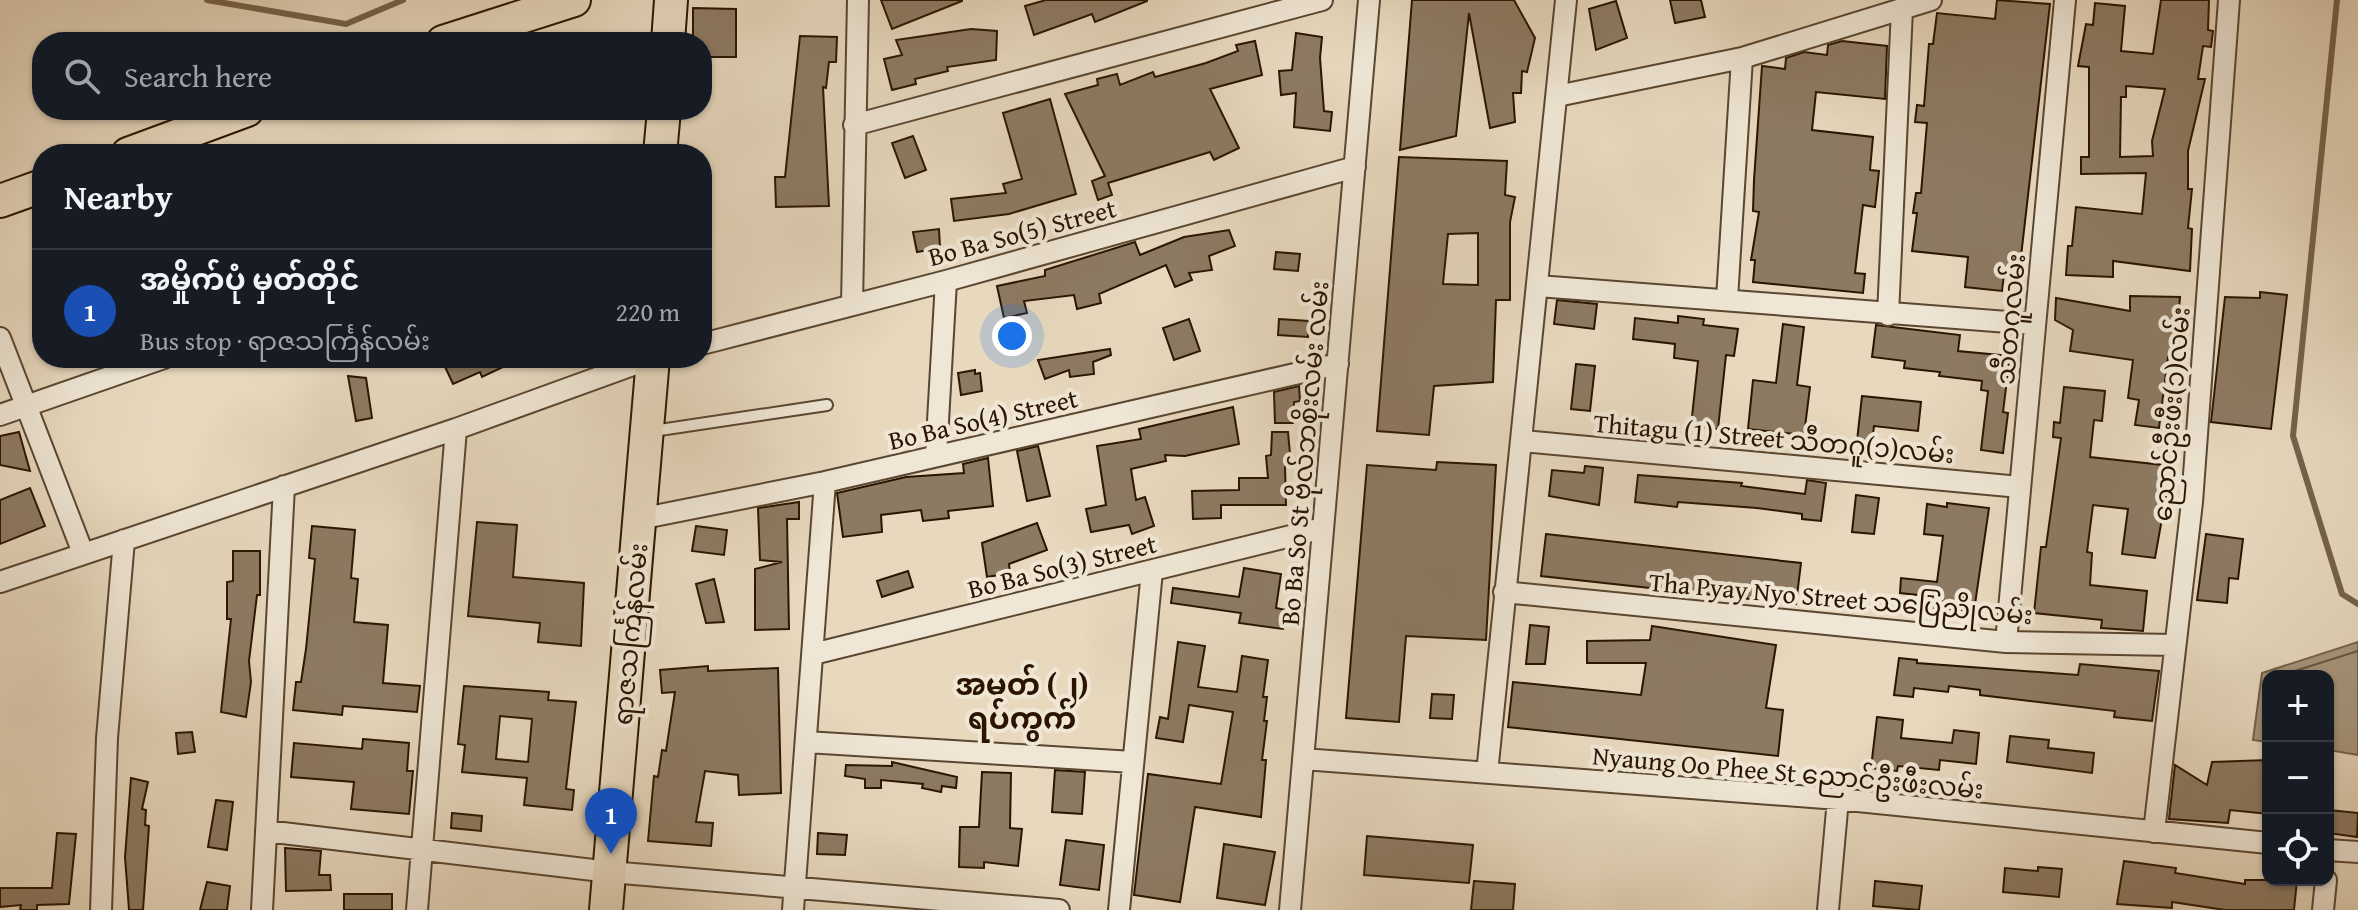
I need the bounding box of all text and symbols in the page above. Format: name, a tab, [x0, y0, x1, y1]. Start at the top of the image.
search box	[32, 32, 712, 120]
icon: search	[60, 54, 104, 98]
text: Search here	[124, 54, 272, 98]
text: Nearby	[64, 172, 173, 221]
street label: Bo Ba So(5) Street	[924, 188, 1120, 276]
street label: သီတဂူလမ်း	[1985, 252, 2037, 386]
text: အမှိုက်ပုံ မှတ်တိုင်	[140, 257, 359, 301]
street label: Bo Ba So St ဗိုလ်ဘစိုးလမ်း လမ်း	[1270, 279, 1340, 627]
text: 1	[83, 292, 97, 331]
text: 220 m	[615, 292, 680, 331]
street label: ညောင်ဦးဖီး(၁)လမ်း	[2142, 305, 2202, 523]
your location	[992, 316, 1032, 356]
text: Bus stop · ရာဇသင်္ကြန်လမ်း	[140, 321, 430, 360]
street label: Bo Ba So(4) Street	[884, 378, 1082, 460]
street label: Thitagu (1) Street သီတဂူ(၁)လမ်း	[1592, 403, 1956, 475]
street label: Bo Ba So(3) Street	[964, 524, 1160, 608]
street label: ရာဇသင်္ကြန်လမ်း	[603, 541, 659, 727]
street label: Tha Pyay Nyo Street သပြေညိုလမ်း	[1647, 562, 2034, 636]
district label: အမှတ် (၂) ရပ်ကွက်	[955, 662, 1089, 743]
map controls	[2262, 670, 2334, 886]
button: +	[2262, 670, 2334, 742]
street label: Nyaung Oo Phee St ညောင်ဦးဖီးလမ်း	[1591, 735, 1985, 811]
button: −	[2262, 742, 2334, 814]
pin: 1	[585, 788, 637, 854]
button: locate	[2262, 814, 2334, 886]

